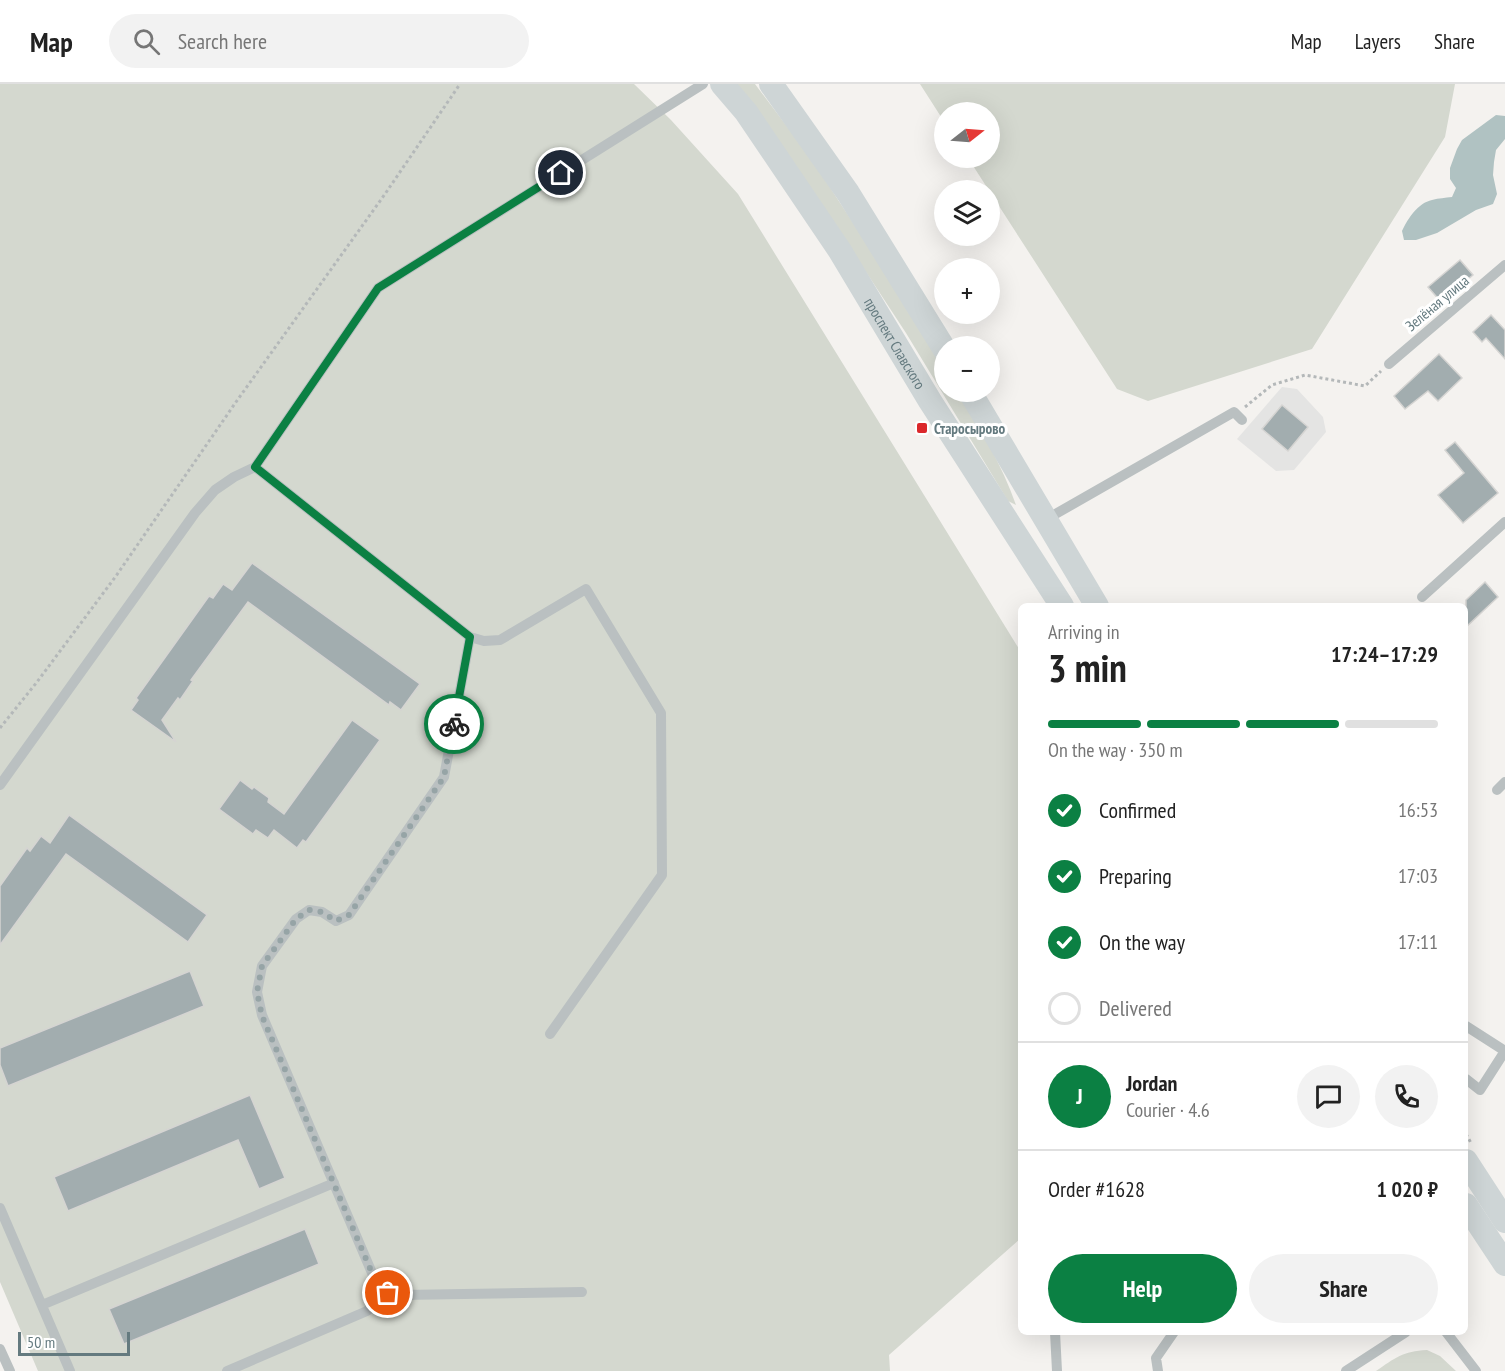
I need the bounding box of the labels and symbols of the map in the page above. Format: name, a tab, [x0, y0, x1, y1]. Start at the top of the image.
north arrow	[934, 102, 1000, 168]
pin	[535, 147, 586, 198]
street label: Зелёная улица	[1401, 271, 1473, 335]
street label: проспект Славского	[860, 294, 930, 392]
place label: Старосырово	[934, 419, 1005, 438]
marker: Старосырово	[915, 421, 929, 435]
courier	[424, 694, 484, 754]
pin	[362, 1267, 413, 1318]
scale bar	[18, 1329, 130, 1356]

